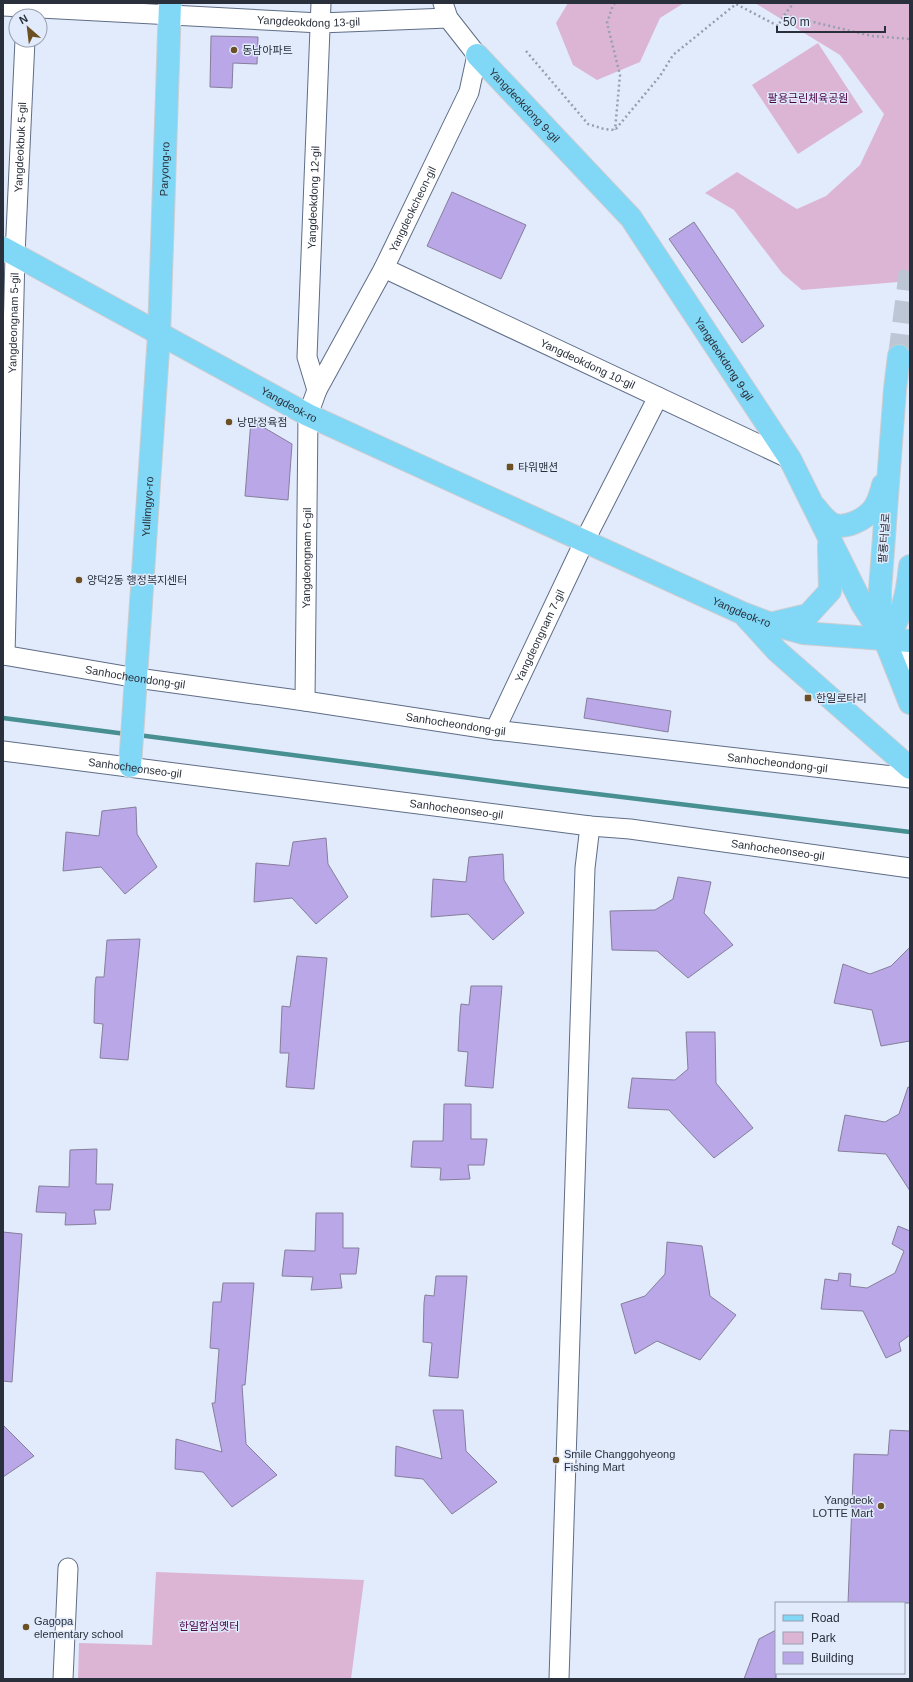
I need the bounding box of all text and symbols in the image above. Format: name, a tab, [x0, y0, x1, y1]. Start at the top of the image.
north arrow	[8, 8, 48, 48]
scale bar	[777, 8, 885, 34]
text: N	[17, 12, 30, 26]
street label: Yangdeokdong 13-gil	[257, 14, 360, 29]
text: 50 m	[783, 15, 810, 29]
place label: 동남아파트	[242, 44, 293, 56]
marker: 동남아파트	[229, 45, 239, 55]
street label: Yangdeokdong 9-gil	[487, 66, 562, 145]
park label: 팔용근린체육공원	[768, 92, 848, 104]
street label: Yangdeokbuk 5-gil	[12, 102, 28, 193]
street label: Paryong-ro	[158, 142, 171, 196]
street label: Yangdeokdong 12-gil	[305, 146, 321, 249]
street label: Yangdeokcheon-gil	[387, 165, 438, 254]
street label: Yangdeongnam 5-gil	[6, 273, 21, 374]
street label: Yangdeokdong 9-gil	[692, 315, 756, 403]
street label: Yangdeokdong 10-gil	[538, 336, 637, 391]
street label: Yangdeok-ro	[259, 384, 319, 424]
place label: 낭만정육점	[237, 416, 288, 428]
marker: 낭만정육점	[224, 417, 234, 427]
place label: 타워맨션	[518, 461, 558, 473]
marker: 타워맨션	[505, 462, 515, 472]
street label: Yullimgyo-ro	[139, 476, 155, 537]
street label: Yangdeongnam 6-gil	[300, 508, 313, 608]
street label: 팔룡터널로	[876, 512, 892, 564]
place label: 양덕2동 행정복지센터	[87, 574, 187, 586]
marker: 양덕2동 행정복지센터	[74, 575, 84, 585]
street label: Yangdeongnam 7-gil	[513, 588, 566, 684]
street label: Yangdeok-ro	[711, 594, 773, 629]
street label: Sanhocheondong-gil	[84, 663, 186, 691]
place label: 한일로타리	[816, 692, 867, 704]
marker: 한일로타리	[803, 693, 813, 703]
street label: Sanhocheondong-gil	[405, 710, 506, 737]
street label: Sanhocheondong-gil	[727, 751, 828, 774]
street label: Sanhocheonseo-gil	[87, 756, 182, 780]
street label: Sanhocheonseo-gil	[409, 797, 504, 821]
street label: Sanhocheonseo-gil	[730, 837, 825, 862]
place label: Smile Changgohyeong Fishing Mart	[564, 1448, 675, 1473]
marker: Smile Changgohyeong Fishing Mart	[551, 1455, 561, 1465]
place label: Yangdeok LOTTE Mart	[812, 1494, 873, 1519]
marker: Yangdeok LOTTE Mart	[876, 1501, 886, 1511]
legend	[775, 1602, 905, 1674]
text: Road	[811, 1611, 840, 1625]
place label: Gagopa elementary school	[34, 1615, 123, 1640]
park label: 한일합섬옛터	[179, 1620, 239, 1632]
marker: Gagopa elementary school	[21, 1622, 31, 1632]
text: Park	[811, 1631, 837, 1645]
text: Building	[811, 1651, 854, 1665]

